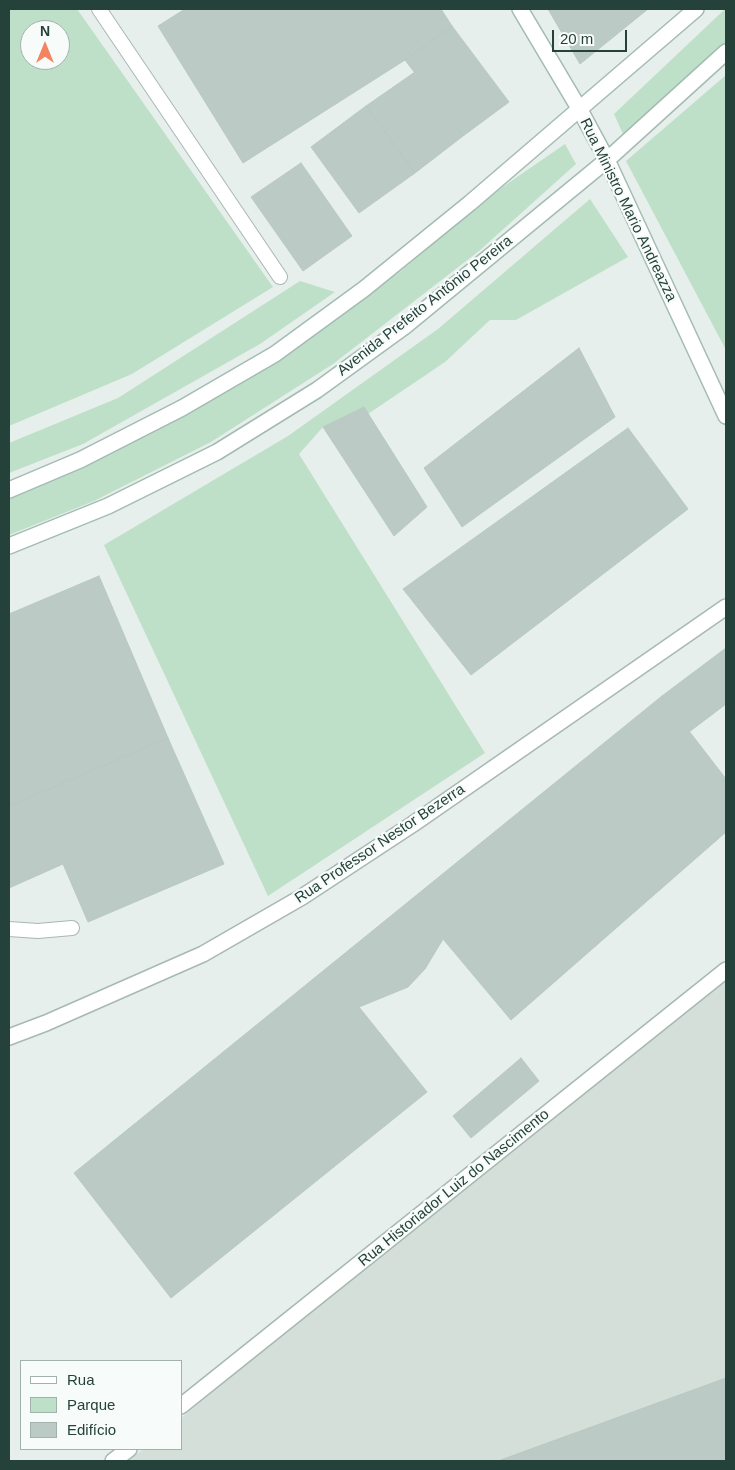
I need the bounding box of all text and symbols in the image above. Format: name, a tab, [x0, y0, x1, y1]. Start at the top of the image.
north arrow	[20, 20, 70, 70]
scale bar	[555, 20, 630, 52]
text: N	[40, 23, 50, 39]
text: 20 m	[560, 30, 593, 47]
street label: Rua Ministro Mario Andreazza	[576, 115, 680, 305]
street label: Avenida Prefeito Antônio Pereira	[334, 232, 516, 380]
street label: Rua Professor Nestor Bezerra	[292, 780, 468, 908]
street label: Rua Historiador Luiz do Nascimento	[355, 1105, 553, 1271]
legend	[20, 1360, 182, 1450]
text: Rua	[67, 1371, 95, 1388]
text: Parque	[67, 1396, 115, 1413]
text: Edifício	[67, 1421, 116, 1438]

